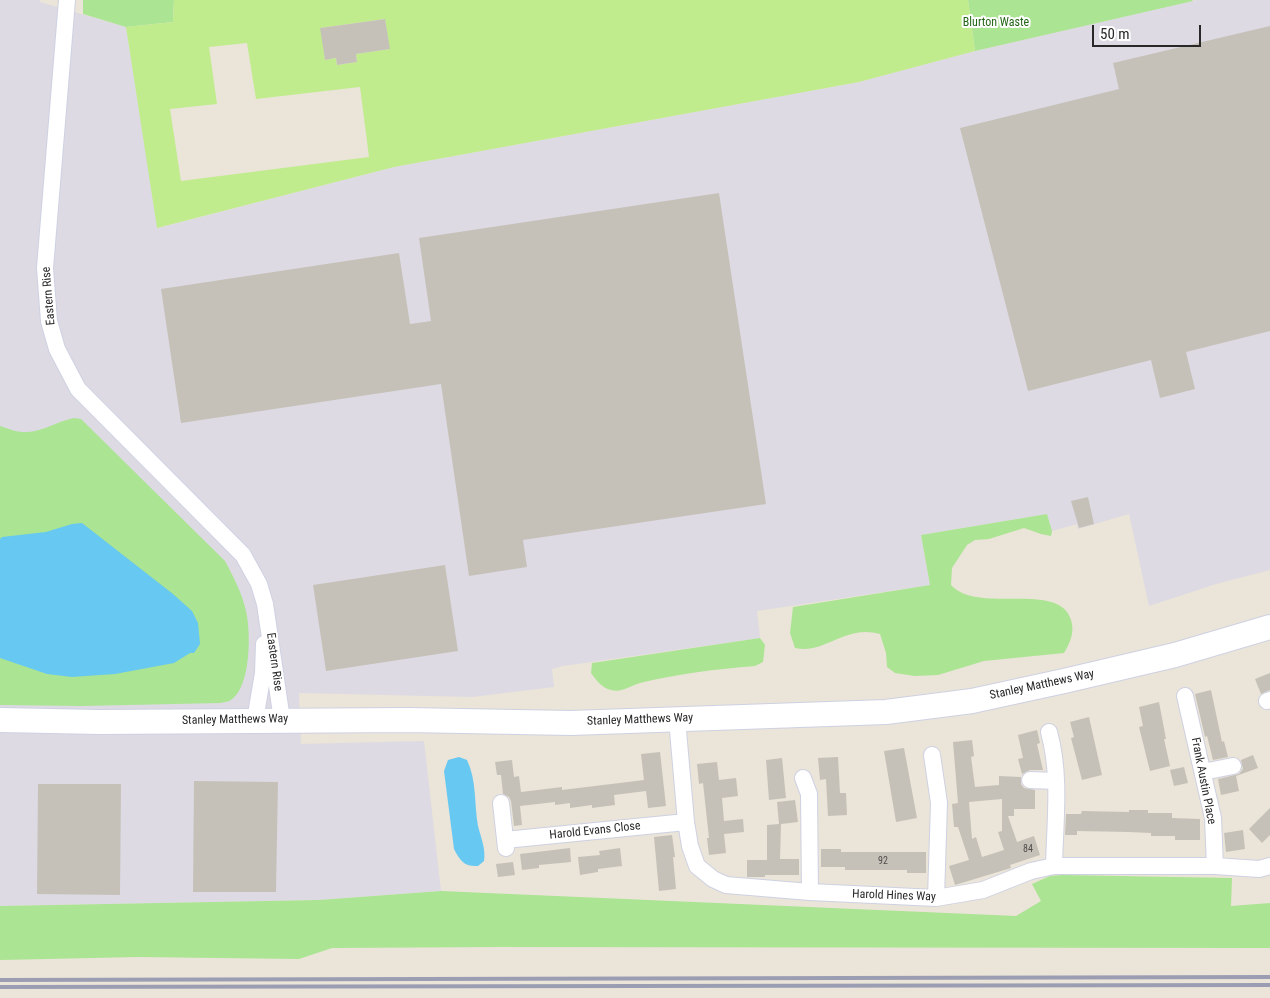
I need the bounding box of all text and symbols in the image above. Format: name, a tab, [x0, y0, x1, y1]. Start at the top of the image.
scale bar	[1095, 15, 1204, 47]
park label: Blurton Waste	[963, 16, 1029, 30]
text: 50 m	[1100, 25, 1130, 43]
street label: Eastern Rise	[39, 266, 59, 326]
street label: Eastern Rise	[263, 632, 285, 692]
street label: Stanley Matthews Way	[988, 667, 1096, 703]
street label: Stanley Matthews Way	[587, 711, 693, 729]
street label: Stanley Matthews Way	[182, 712, 288, 728]
street label: Frank Austin Place	[1188, 736, 1218, 826]
street label: Harold Evans Close	[549, 819, 641, 843]
house number: 84	[1023, 843, 1033, 855]
house number: 92	[878, 855, 888, 867]
street label: Harold Hines Way	[852, 887, 936, 905]

